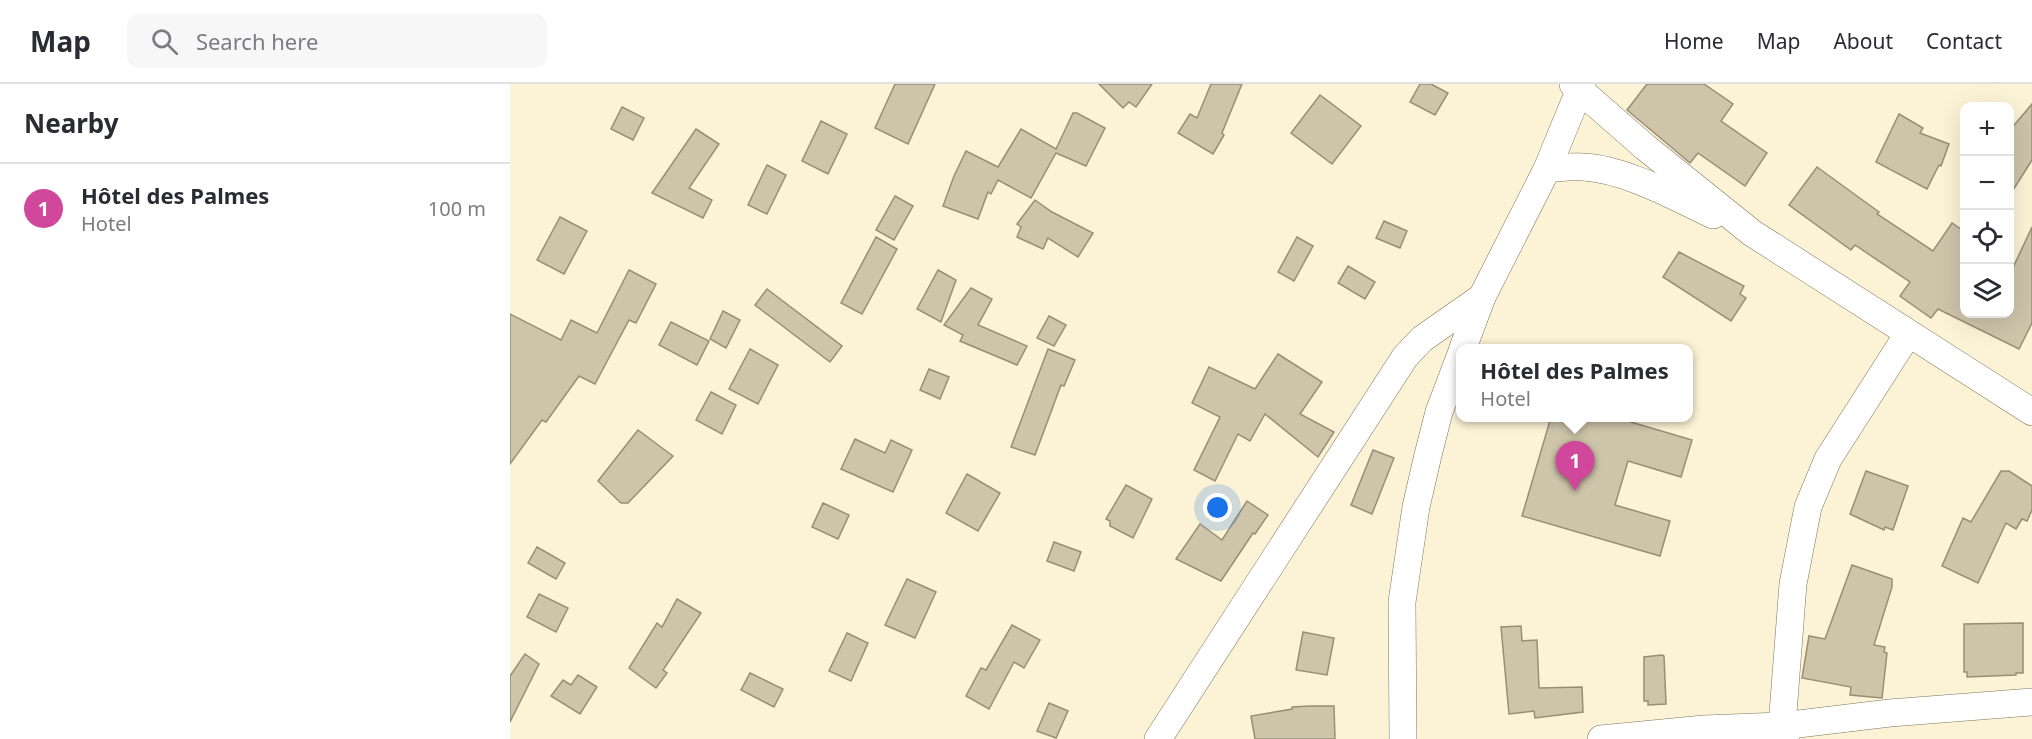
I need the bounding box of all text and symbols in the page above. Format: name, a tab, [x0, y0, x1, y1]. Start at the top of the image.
search box	[127, 14, 547, 68]
text: Map	[30, 22, 91, 60]
icon: search	[148, 25, 181, 58]
text: Search here	[196, 26, 318, 56]
text: Home	[1664, 27, 1724, 55]
text: Map	[1757, 27, 1800, 55]
text: About	[1833, 27, 1893, 55]
text: Contact	[1926, 27, 2002, 55]
map controls	[1960, 102, 2014, 318]
button: +	[1960, 102, 2014, 156]
text: Nearby	[24, 105, 119, 141]
button: −	[1960, 156, 2014, 210]
text: Hôtel des Palmes	[81, 180, 269, 210]
text: 1	[38, 195, 49, 222]
text: 100 m	[428, 195, 486, 222]
text: Hotel	[81, 210, 132, 237]
button: locate	[1960, 210, 2014, 264]
button: layers	[1960, 264, 2014, 318]
popup	[1456, 344, 1693, 422]
text: Hôtel des Palmes	[1480, 355, 1669, 385]
text: Hotel	[1480, 385, 1531, 412]
pin: 1	[1556, 442, 1594, 491]
your location	[1203, 493, 1232, 522]

